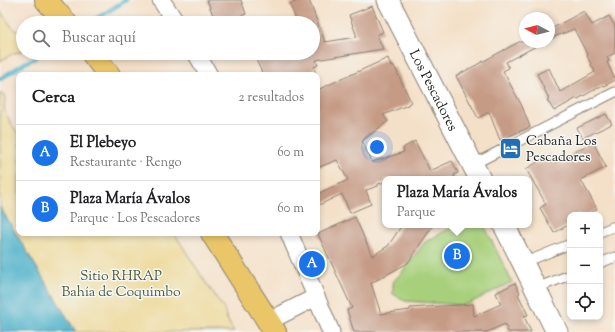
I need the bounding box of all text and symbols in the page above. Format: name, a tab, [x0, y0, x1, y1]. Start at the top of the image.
north arrow	[519, 12, 555, 48]
search box	[16, 16, 320, 60]
icon: search	[30, 27, 52, 49]
text: Buscar aquí	[62, 28, 136, 49]
street label: Los Pescadores	[403, 46, 462, 135]
text: Cerca	[32, 86, 75, 110]
text: 2 resultados	[238, 89, 304, 107]
place label: Cabaña Los Pescadores	[526, 132, 597, 168]
text: El Plebeyo	[70, 133, 136, 154]
hotel icon: Cabaña Los Pescadores	[497, 135, 523, 161]
your location	[367, 137, 387, 157]
text: A	[40, 144, 50, 162]
text: 60 m	[277, 144, 304, 162]
text: Restaurante · Rengo	[70, 154, 182, 172]
popup	[382, 176, 532, 228]
text: Plaza María Ávalos	[397, 183, 517, 204]
text: Plaza María Ávalos	[70, 189, 190, 210]
text: B	[41, 200, 49, 218]
text: 60 m	[277, 200, 304, 218]
text: Parque	[397, 204, 435, 222]
text: Parque · Los Pescadores	[70, 210, 200, 228]
map controls	[567, 212, 603, 320]
button: +	[567, 212, 603, 248]
pin: B	[444, 241, 470, 271]
button: −	[567, 248, 603, 284]
pin: A	[299, 249, 325, 279]
park label: Sitio RHRAP Bahía de Coquimbo	[61, 267, 181, 303]
button: locate	[567, 284, 603, 320]

